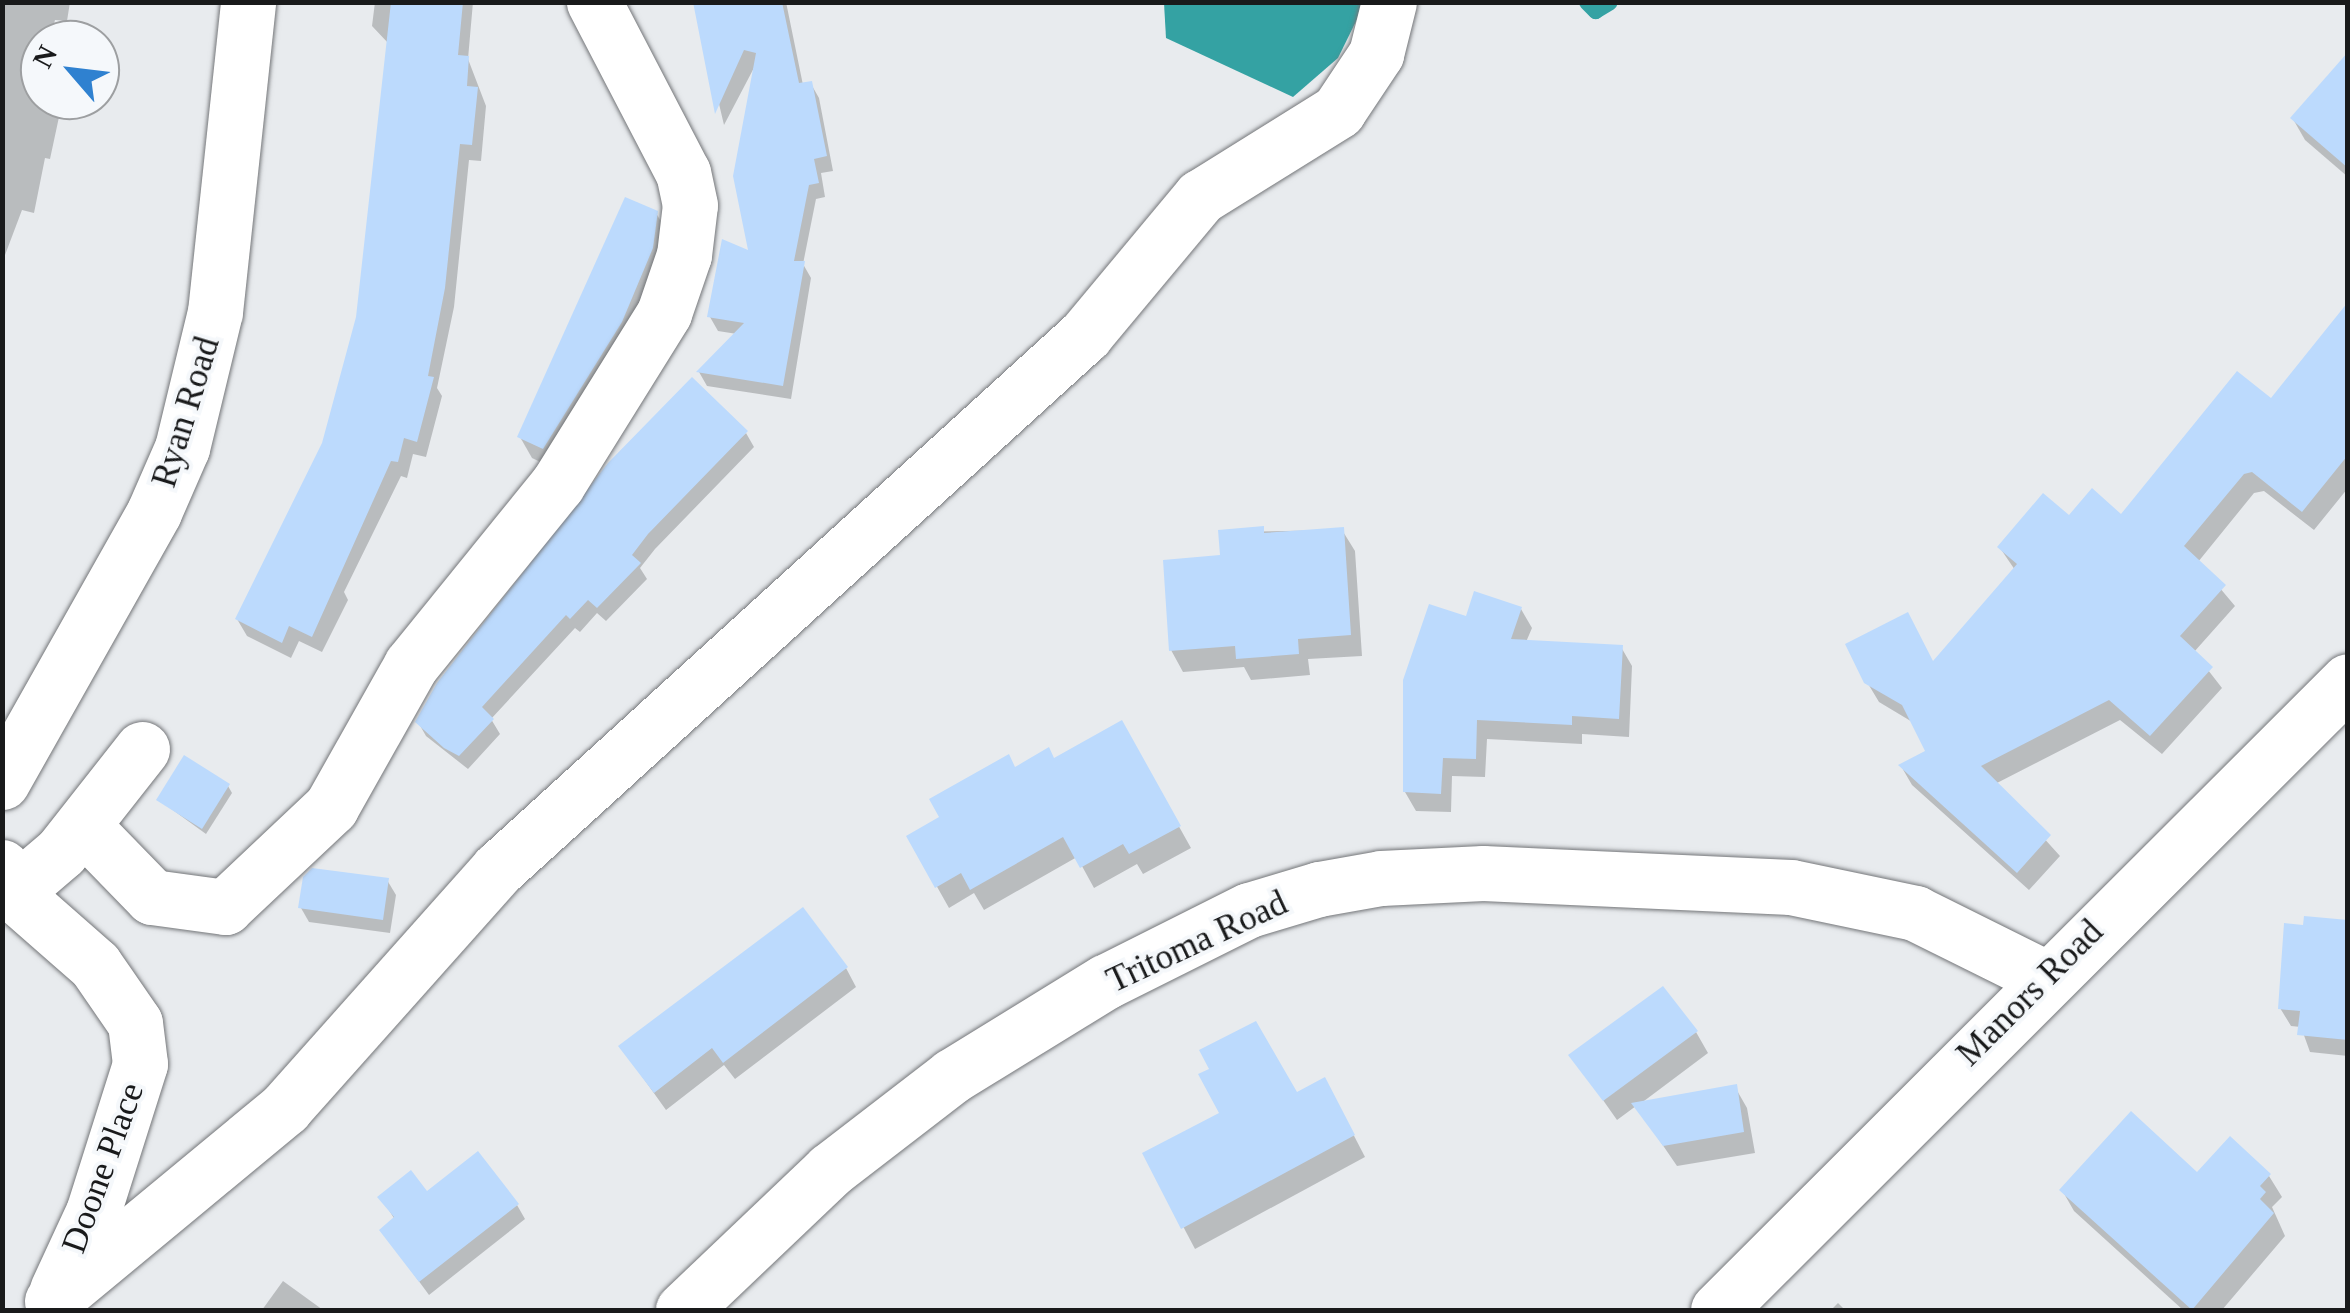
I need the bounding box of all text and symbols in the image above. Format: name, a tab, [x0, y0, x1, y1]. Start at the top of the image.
north arrow	[20, 20, 120, 120]
text: N	[26, 40, 63, 73]
street label: Ryan Road	[143, 332, 229, 492]
street label: Tritoma Road	[1100, 882, 1294, 1002]
street label: Manors Road	[1948, 911, 2112, 1075]
street label: Doone Place	[53, 1077, 153, 1259]

